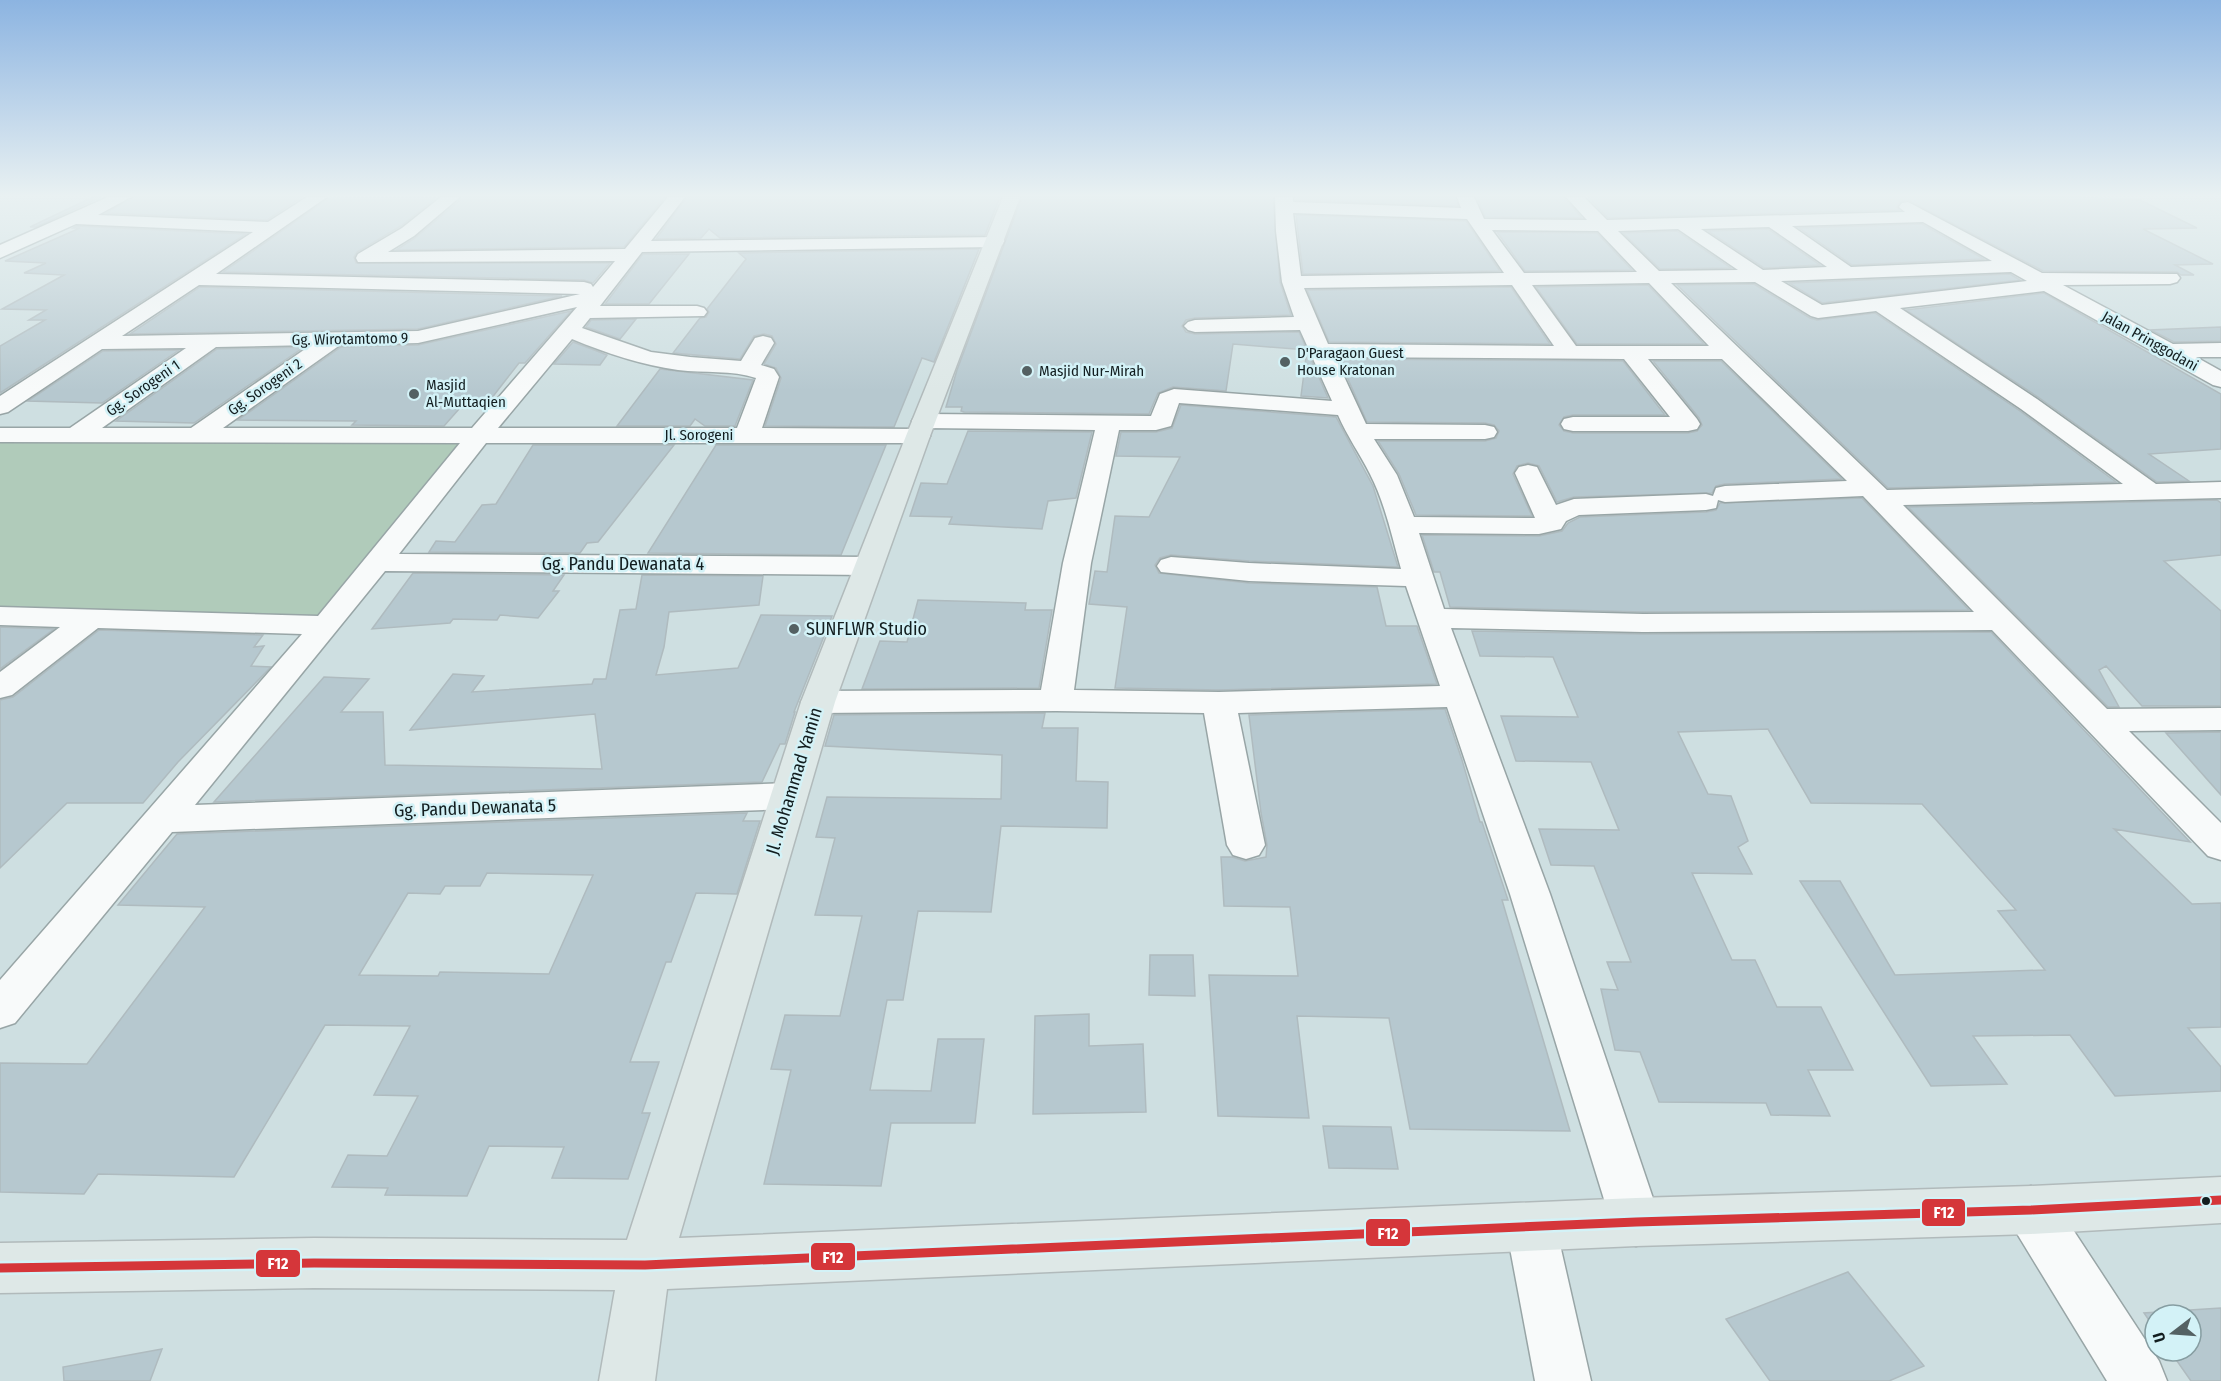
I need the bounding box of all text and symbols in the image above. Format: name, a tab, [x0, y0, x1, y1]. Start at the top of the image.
street label: Jalan Pringgodani	[2099, 307, 2201, 375]
street label: Gg. Wirotamtomo 9	[292, 329, 408, 349]
place label: D'Paragaon Guest House Kratonan	[1297, 344, 1404, 379]
street label: Gg. Sorogeni 2	[224, 355, 306, 419]
marker: D'Paragaon Guest House Kratonan	[1278, 355, 1292, 369]
street label: Gg. Sorogeni 1	[103, 356, 183, 420]
place label: Masjid Nur-Mirah	[1039, 362, 1144, 380]
marker: Masjid Nur-Mirah	[1020, 364, 1034, 378]
place label: Masjid Al-Muttaqien	[426, 376, 506, 411]
marker: Masjid Al-Muttaqien	[407, 387, 421, 401]
street label: Jl. Sorogeni	[665, 426, 733, 444]
street label: Gg. Pandu Dewanata 4	[542, 553, 705, 575]
place label: SUNFLWR Studio	[806, 618, 927, 640]
marker: SUNFLWR Studio	[787, 622, 801, 636]
street label: Jl. Mohammad Yamin	[761, 705, 827, 857]
street label: Gg. Pandu Dewanata 5	[394, 794, 556, 822]
unlabelled marker	[2200, 1195, 2212, 1207]
line badge: F12	[1921, 1198, 1966, 1227]
text: F12	[1934, 1203, 1955, 1222]
line badge: F12	[1365, 1218, 1411, 1247]
text: F12	[1378, 1224, 1399, 1243]
line badge: F12	[810, 1242, 856, 1271]
text: F12	[823, 1248, 844, 1267]
line badge: F12	[255, 1249, 301, 1278]
text: F12	[268, 1254, 289, 1273]
north arrow	[2143, 1303, 2203, 1363]
text: U	[2149, 1330, 2170, 1345]

